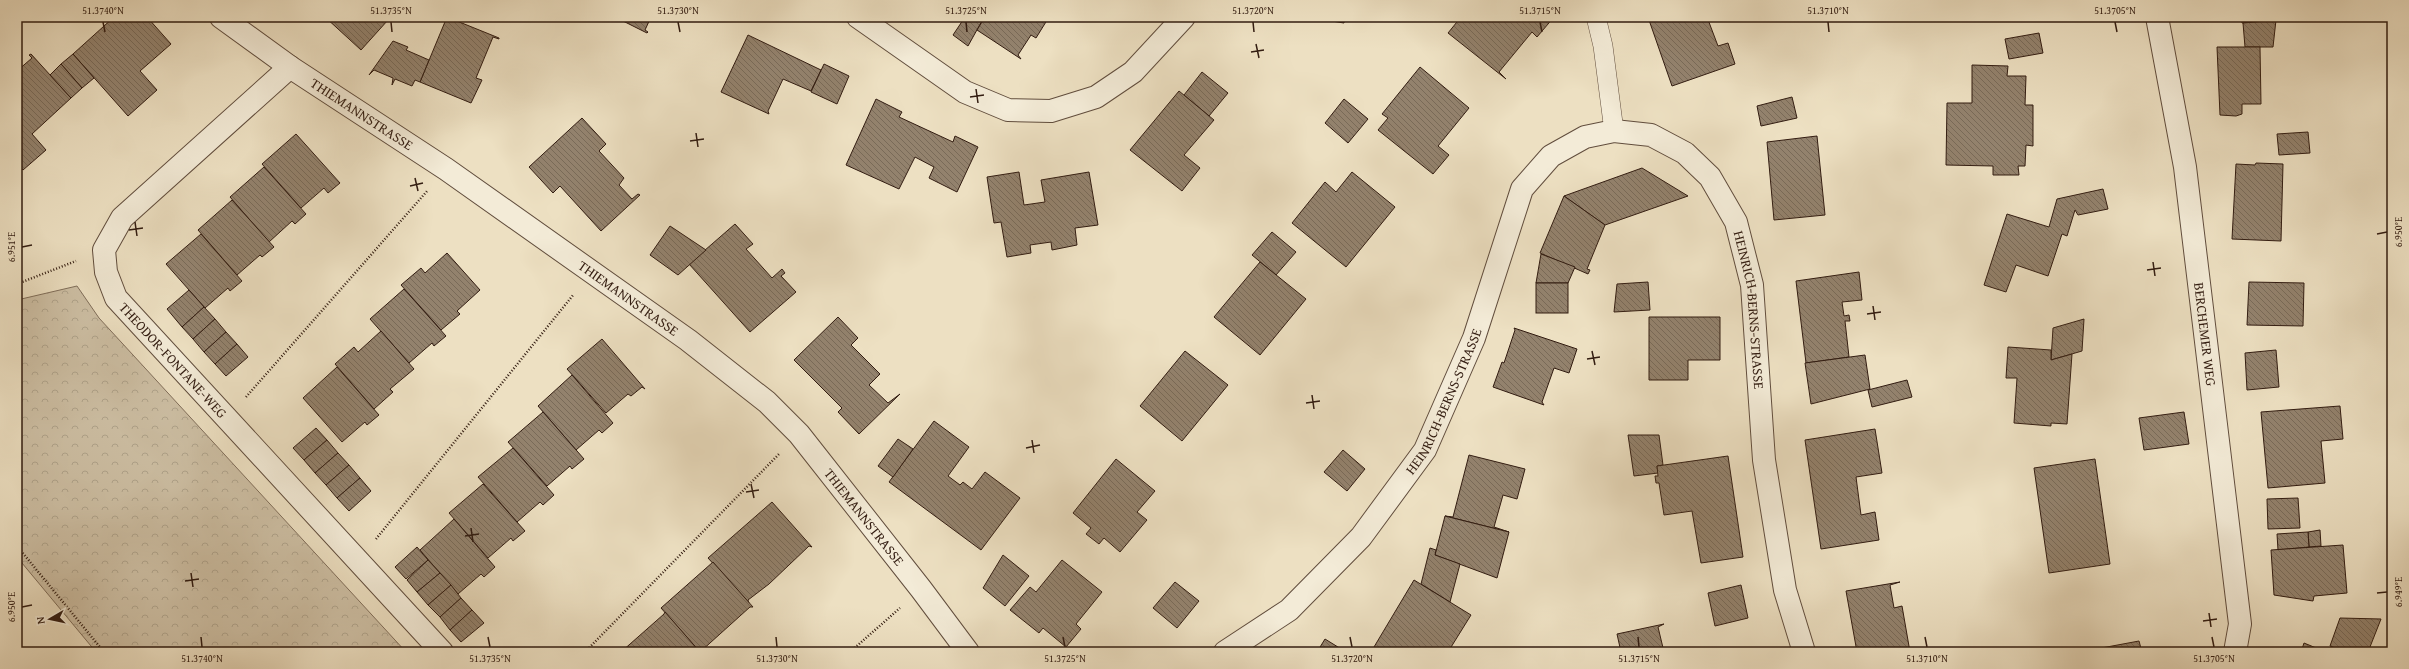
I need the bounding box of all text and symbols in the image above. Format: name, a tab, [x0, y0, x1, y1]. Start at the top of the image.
text: 51.3740°N	[82, 3, 124, 18]
text: 51.3735°N	[370, 3, 412, 18]
text: 51.3730°N	[657, 3, 699, 18]
text: 51.3725°N	[945, 3, 987, 18]
text: 51.3720°N	[1232, 3, 1274, 18]
text: 51.3715°N	[1519, 3, 1561, 18]
text: 51.3710°N	[1807, 3, 1849, 18]
text: 51.3705°N	[2094, 3, 2136, 18]
street label: THIEMANNSTRASSE	[307, 73, 417, 155]
text: 6.950°E	[2391, 217, 2406, 247]
street label: HEINRICH-BERNS-STRASSE	[1729, 229, 1769, 390]
text: 6.951°E	[4, 232, 19, 262]
street label: THIEMANNSTRASSE	[574, 255, 683, 340]
street label: BERCHEMER WEG	[2189, 281, 2221, 387]
street label: THEODOR-FONTANE-WEG	[115, 298, 232, 422]
street label: HEINRICH-BERNS-STRASSE	[1400, 326, 1486, 479]
street label: THIEMANNSTRASSE	[820, 464, 909, 570]
text: 6.949°E	[2391, 577, 2406, 607]
text: 6.950°E	[4, 592, 19, 622]
north arrow	[30, 599, 70, 639]
text: N	[32, 615, 49, 625]
text: 51.3740°N	[181, 651, 223, 666]
text: 51.3735°N	[469, 651, 511, 666]
text: 51.3730°N	[756, 651, 798, 666]
text: 51.3725°N	[1044, 651, 1086, 666]
text: 51.3720°N	[1331, 651, 1373, 666]
text: 51.3715°N	[1618, 651, 1660, 666]
text: 51.3710°N	[1906, 651, 1948, 666]
text: 51.3705°N	[2193, 651, 2235, 666]

